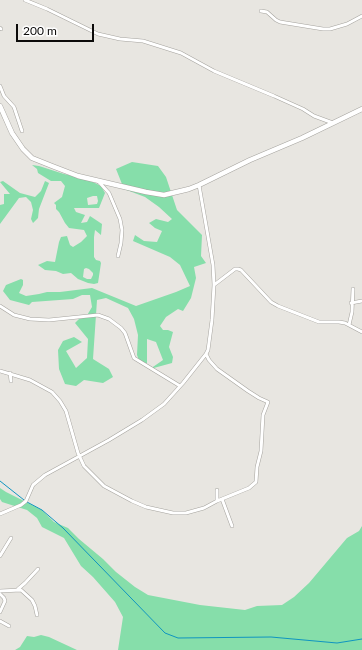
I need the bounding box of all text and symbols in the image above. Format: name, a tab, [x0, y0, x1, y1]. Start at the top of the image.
scale bar	[18, 16, 96, 42]
text: 200 m	[23, 23, 57, 38]

